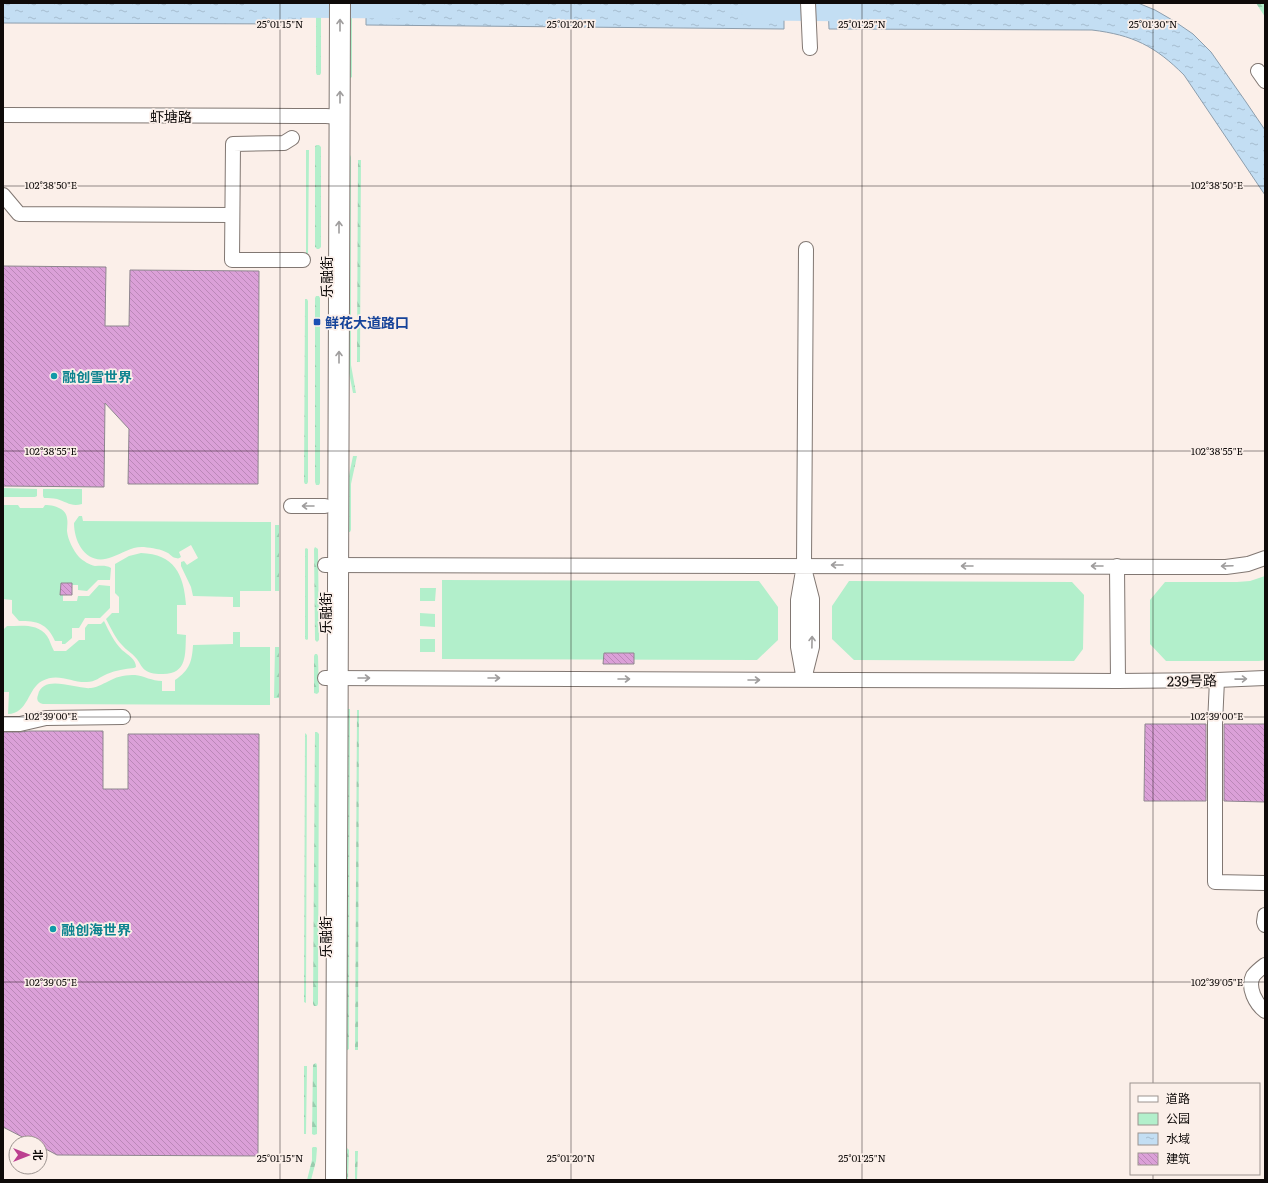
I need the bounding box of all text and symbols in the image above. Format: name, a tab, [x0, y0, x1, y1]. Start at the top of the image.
text: 25°01'15"N	[257, 16, 303, 31]
text: 25°01'20"N	[547, 16, 595, 31]
text: 25°01'25"N	[838, 16, 886, 31]
text: 25°01'30"N	[1129, 16, 1177, 31]
one-way arrow	[336, 19, 344, 32]
one-way arrow	[336, 91, 344, 104]
street label: 虾塘路	[150, 106, 192, 126]
text: 102°38'50"E	[25, 177, 77, 192]
text: 102°38'50"E	[1191, 177, 1243, 192]
one-way arrow	[335, 221, 343, 234]
street label: 乐融街	[316, 256, 336, 298]
place label: 鲜花大道路口	[325, 312, 409, 332]
marker: 鲜花大道路口	[312, 317, 322, 327]
one-way arrow	[335, 351, 343, 364]
place label: 融创雪世界	[62, 366, 132, 386]
marker: 融创雪世界	[49, 371, 59, 381]
text: 102°38'55"E	[25, 443, 77, 458]
text: 102°38'55"E	[1191, 443, 1243, 458]
one-way arrow	[302, 502, 315, 510]
one-way arrow	[831, 561, 844, 569]
one-way arrow	[961, 562, 974, 570]
one-way arrow	[1091, 562, 1104, 570]
one-way arrow	[1221, 563, 1234, 570]
street label: 乐融街	[315, 592, 335, 634]
one-way arrow	[808, 636, 816, 649]
street label: 239号路	[1167, 670, 1217, 690]
one-way arrow	[357, 674, 370, 682]
one-way arrow	[487, 675, 500, 682]
one-way arrow	[617, 675, 630, 683]
one-way arrow	[1234, 675, 1247, 683]
one-way arrow	[747, 676, 760, 684]
text: 102°39'00"E	[25, 708, 77, 723]
text: 102°39'00"E	[1191, 708, 1243, 723]
street label: 乐融街	[315, 916, 335, 958]
place label: 融创海世界	[61, 919, 131, 939]
marker: 融创海世界	[48, 924, 58, 934]
text: 102°39'05"E	[25, 974, 77, 989]
text: 102°39'05"E	[1191, 974, 1243, 989]
legend	[1130, 1083, 1260, 1175]
text: 道路	[1166, 1089, 1190, 1107]
text: 公园	[1166, 1109, 1190, 1127]
text: 水域	[1166, 1129, 1190, 1147]
north arrow	[8, 1135, 48, 1175]
text: 建筑	[1166, 1149, 1190, 1167]
text: 北	[31, 1150, 47, 1161]
text: 25°01'15"N	[257, 1150, 303, 1165]
text: 25°01'20"N	[547, 1150, 595, 1165]
text: 25°01'25"N	[838, 1150, 886, 1165]

